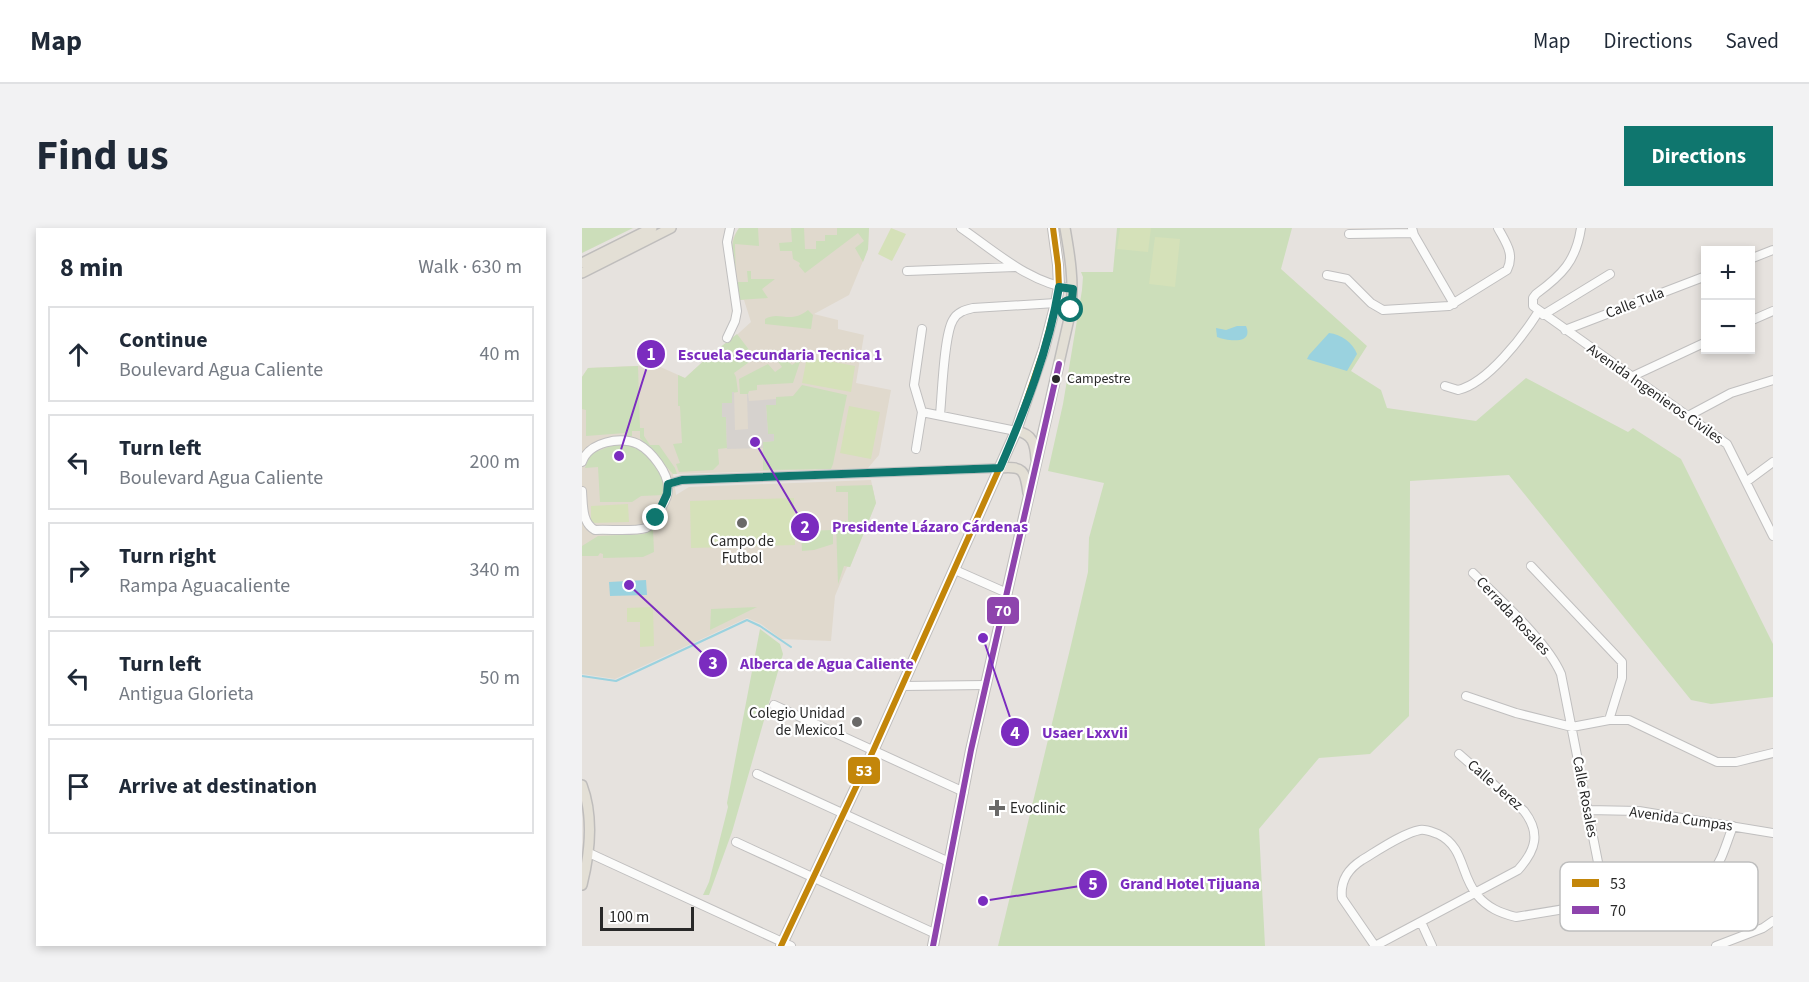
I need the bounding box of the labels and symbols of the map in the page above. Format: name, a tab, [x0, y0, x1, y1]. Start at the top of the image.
street label: Calle Tula	[1603, 282, 1667, 324]
route start	[1057, 296, 1083, 322]
callout: Escuela Secundaria Tecnica 1	[636, 337, 894, 371]
street label: Avenida Ingenieros Civiles	[1582, 339, 1728, 449]
text: 1	[646, 342, 656, 367]
text: Escuela Secundaria Tecnica 1	[678, 344, 882, 366]
place label: Campestre	[1067, 369, 1130, 389]
marker: Campestre	[1050, 373, 1062, 385]
route end	[642, 504, 668, 530]
callout: Presidente Lázaro Cárdenas	[790, 510, 1040, 544]
text: 2	[800, 515, 810, 540]
marker: Campo de Futbol	[735, 516, 749, 530]
text: Presidente Lázaro Cárdenas	[832, 516, 1028, 538]
place label: Campo de Futbol	[710, 531, 774, 569]
street label: Cerrada Rosales	[1471, 572, 1555, 660]
line badge: 70	[986, 596, 1020, 625]
text: 70	[995, 600, 1011, 622]
callout: Alberca de Agua Caliente	[698, 646, 926, 680]
text: 3	[708, 651, 718, 676]
text: Alberca de Agua Caliente	[739, 653, 914, 675]
place label: Colegio Unidad de Mexico1	[749, 703, 845, 741]
marker: Colegio Unidad de Mexico1	[850, 715, 864, 729]
callout: Usaer Lxxvii	[1000, 715, 1140, 749]
text: 4	[1010, 721, 1020, 746]
text: Usaer Lxxvii	[1042, 722, 1128, 744]
street label: Calle Jerez	[1463, 755, 1527, 815]
street label: Calle Rosales	[1567, 755, 1603, 839]
line badge: 53	[847, 756, 881, 785]
text: 53	[856, 760, 872, 782]
place label: Evoclinic	[1010, 798, 1066, 819]
marker: Evoclinic	[988, 799, 1006, 817]
street label: Avenida Cumpas	[1628, 801, 1734, 837]
legend	[1560, 862, 1758, 931]
callout: Grand Hotel Tijuana	[1078, 867, 1272, 901]
text: 5	[1088, 872, 1098, 897]
text: Grand Hotel Tijuana	[1120, 873, 1260, 895]
text: 53	[1610, 873, 1626, 895]
text: 70	[1610, 900, 1626, 922]
scale bar	[600, 904, 694, 932]

